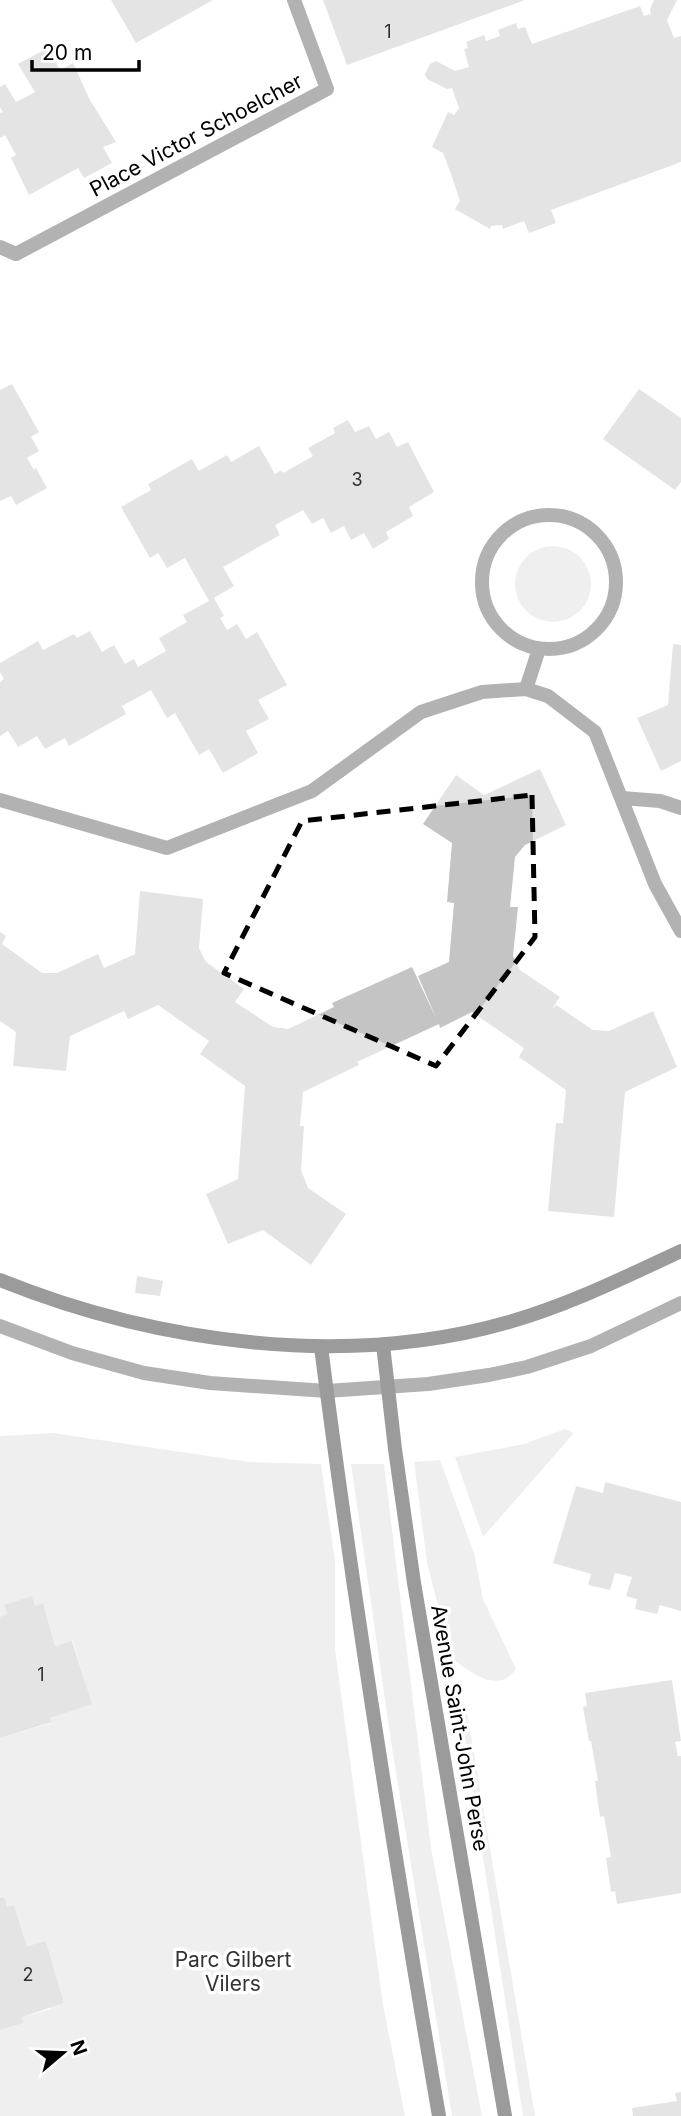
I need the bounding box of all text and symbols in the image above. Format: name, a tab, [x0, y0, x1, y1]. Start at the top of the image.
house number: 1	[384, 21, 392, 42]
scale bar	[32, 28, 138, 72]
text: 20 m	[42, 40, 92, 65]
street label: Place Victor Schoelcher	[85, 68, 307, 202]
house number: 3	[351, 469, 363, 490]
street label: Avenue Saint-John Perse	[426, 1603, 494, 1853]
house number: 1	[37, 1664, 45, 1685]
park label: Parc Gilbert Vilers	[175, 1947, 291, 1996]
house number: 2	[23, 1964, 33, 1985]
north arrow	[28, 2018, 98, 2088]
text: N	[65, 2037, 92, 2058]

